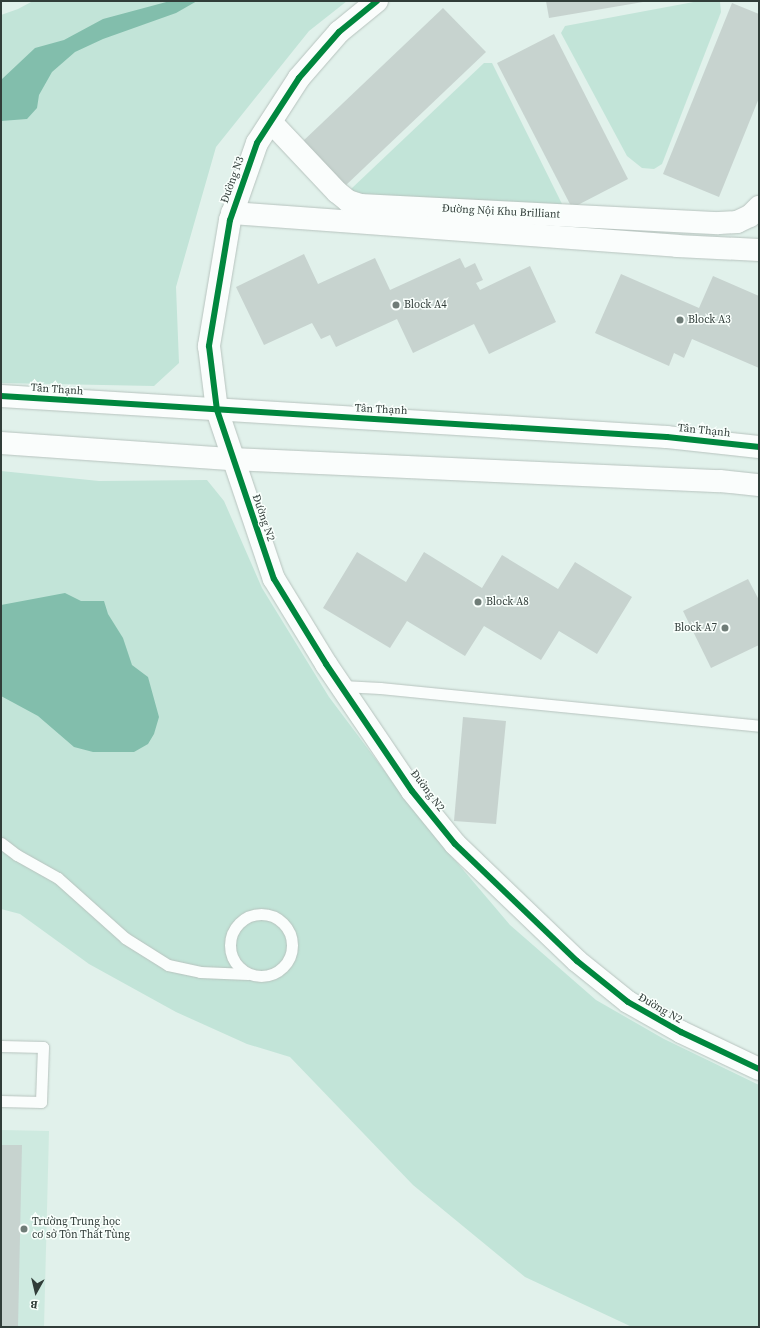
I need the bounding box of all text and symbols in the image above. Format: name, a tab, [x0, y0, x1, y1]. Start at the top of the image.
street label: Đường N3	[218, 155, 248, 205]
street label: Đường Nội Khu Brilliant	[442, 202, 560, 222]
place label: Block A4	[404, 298, 447, 312]
marker: Block A4	[391, 300, 401, 310]
place label: Block A3	[688, 313, 731, 327]
marker: Block A3	[675, 315, 685, 325]
street label: Tân Thạnh	[30, 382, 84, 398]
street label: Tân Thạnh	[354, 402, 408, 418]
street label: Tân Thạnh	[677, 422, 731, 440]
street label: Đường N2	[249, 493, 277, 543]
place label: Block A8	[486, 595, 529, 609]
marker: Block A8	[473, 597, 483, 607]
place label: Block A7	[674, 621, 717, 635]
marker: Block A7	[720, 623, 730, 633]
street label: Đường N2	[407, 768, 447, 814]
street label: Đường N2	[636, 991, 684, 1027]
place label: Trường Trung học cơ sở Tôn Thất Tùng	[32, 1216, 131, 1242]
marker: Trường Trung học cơ sở Tôn Thất Tùng	[19, 1224, 29, 1234]
north arrow	[16, 1272, 56, 1312]
text: B	[30, 1296, 39, 1312]

